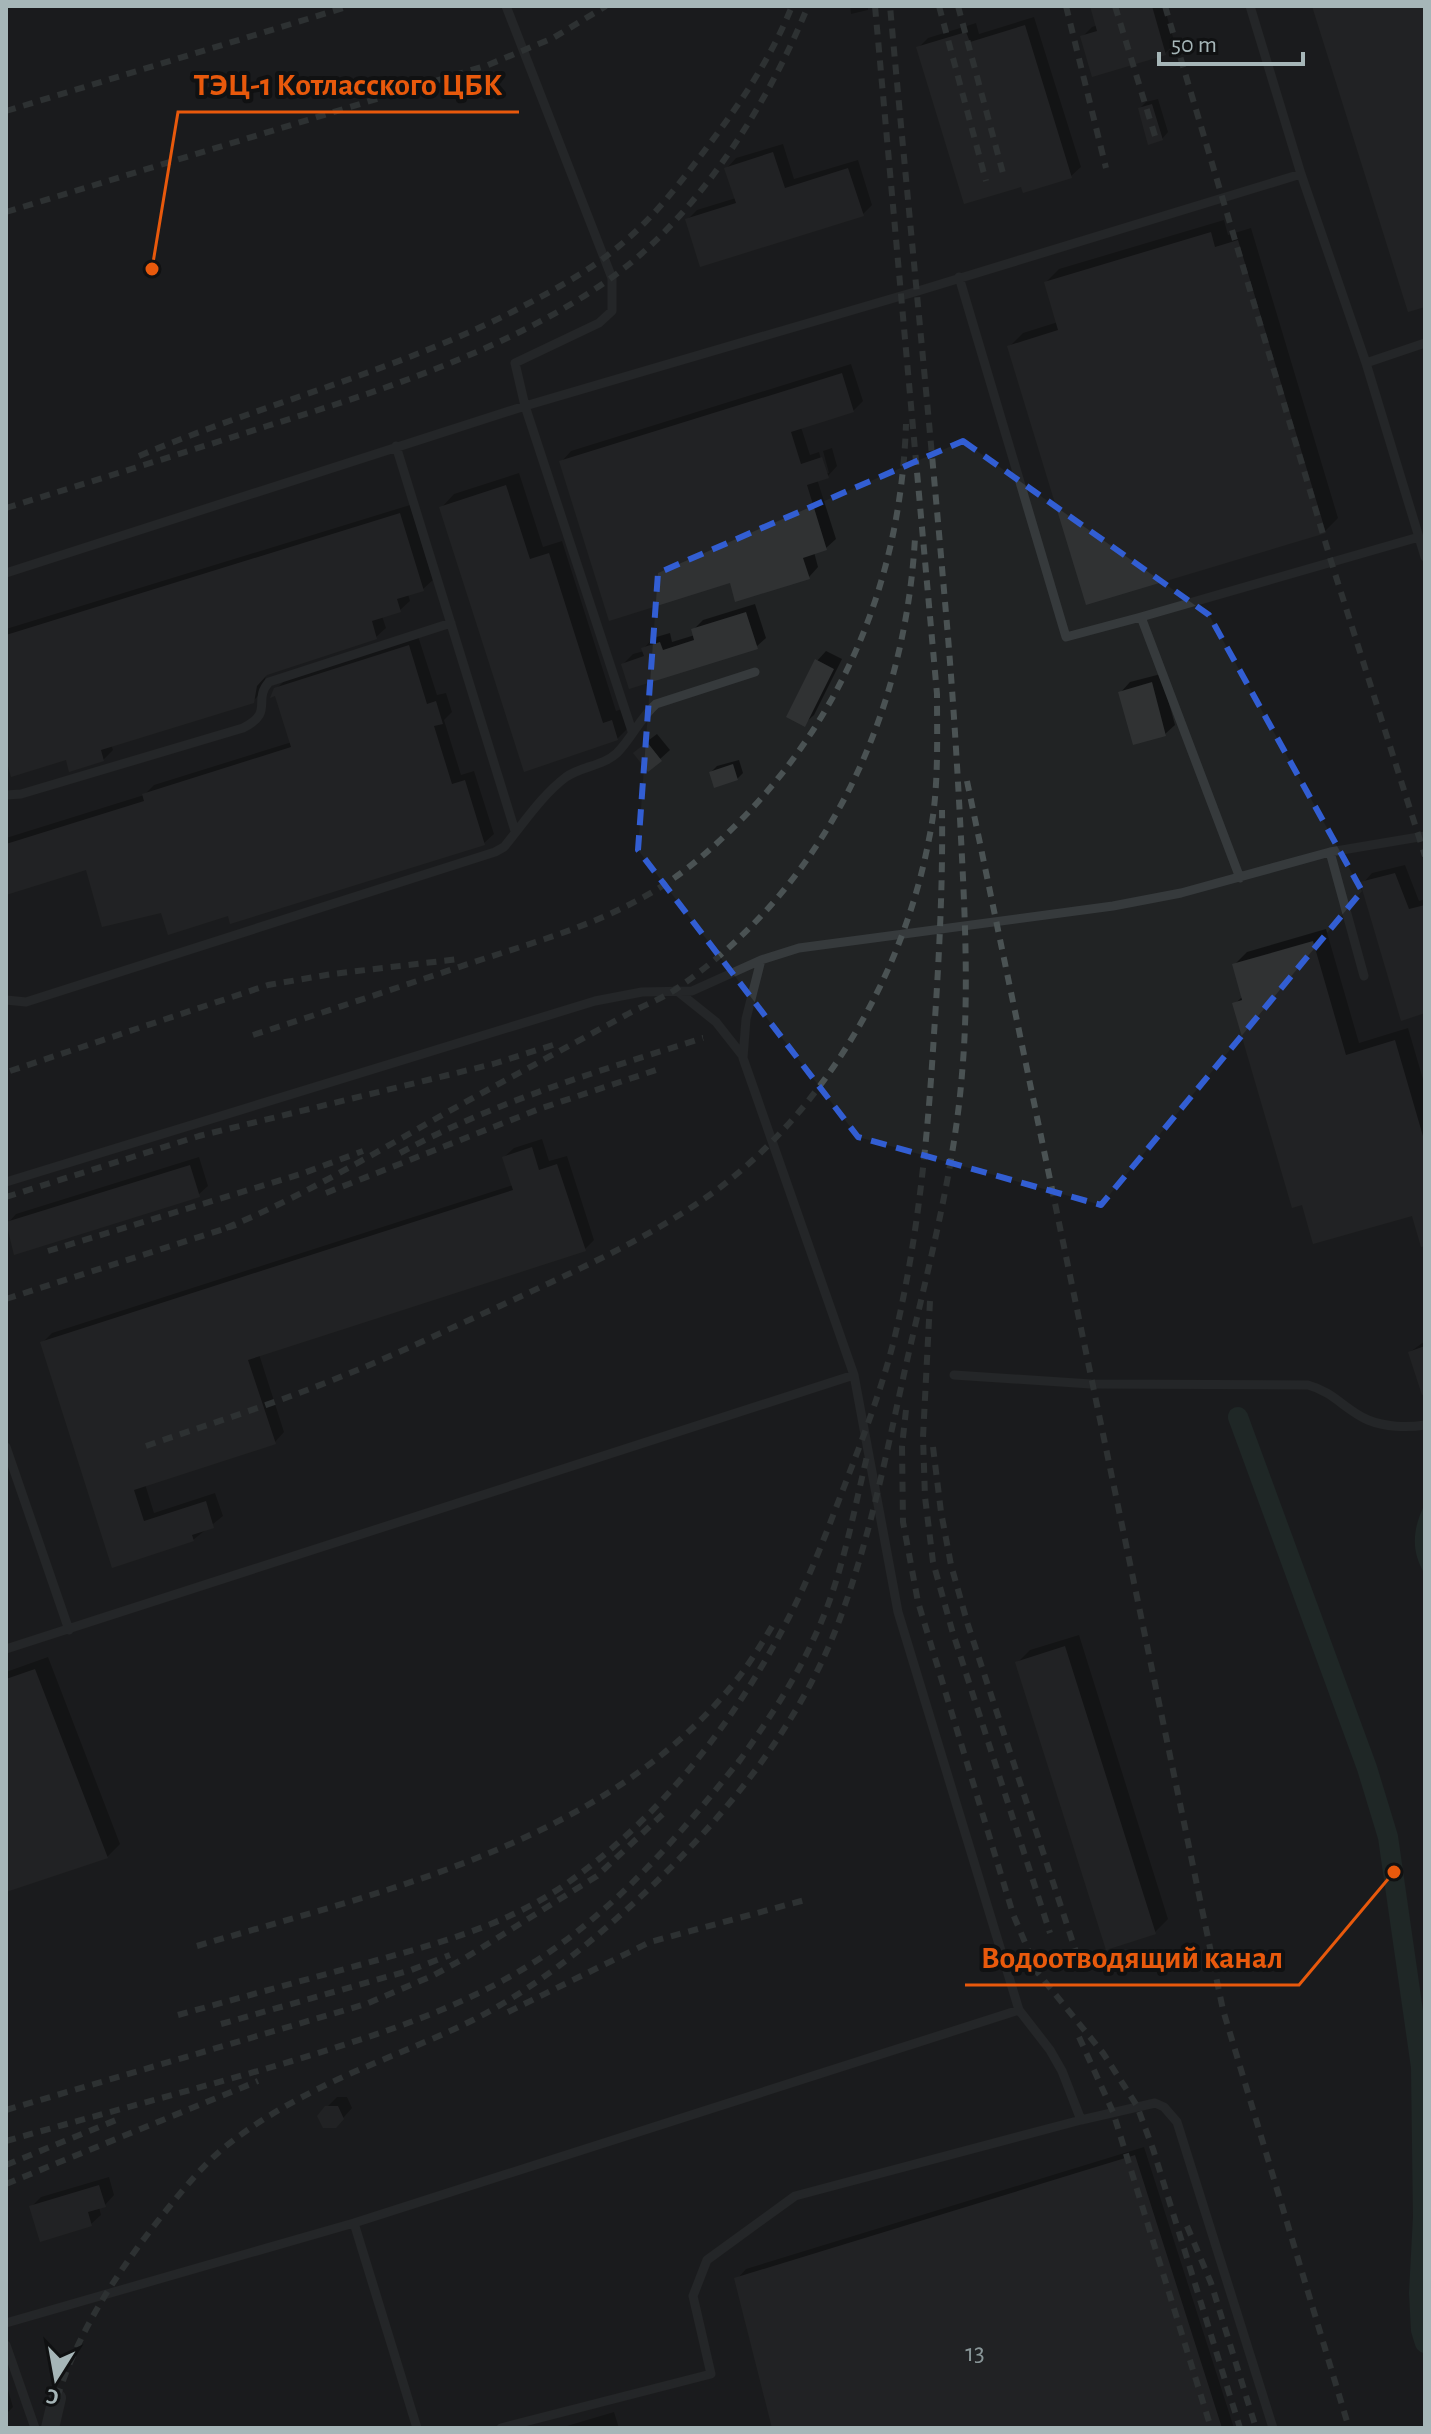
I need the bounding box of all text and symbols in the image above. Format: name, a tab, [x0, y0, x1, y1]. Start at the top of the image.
scale bar	[1159, 16, 1303, 66]
text: 50 m	[1171, 33, 1217, 57]
callout: ТЭЦ-1 Котласского ЦБК	[178, 56, 519, 112]
text: ТЭЦ-1 Котласского ЦБК	[194, 69, 503, 101]
callout: Водоотводящий канал	[965, 1929, 1299, 1985]
text: Водоотводящий канал	[981, 1942, 1283, 1974]
north arrow	[16, 2338, 96, 2418]
house number: 13	[965, 2340, 985, 2366]
text: С	[44, 2385, 60, 2409]

